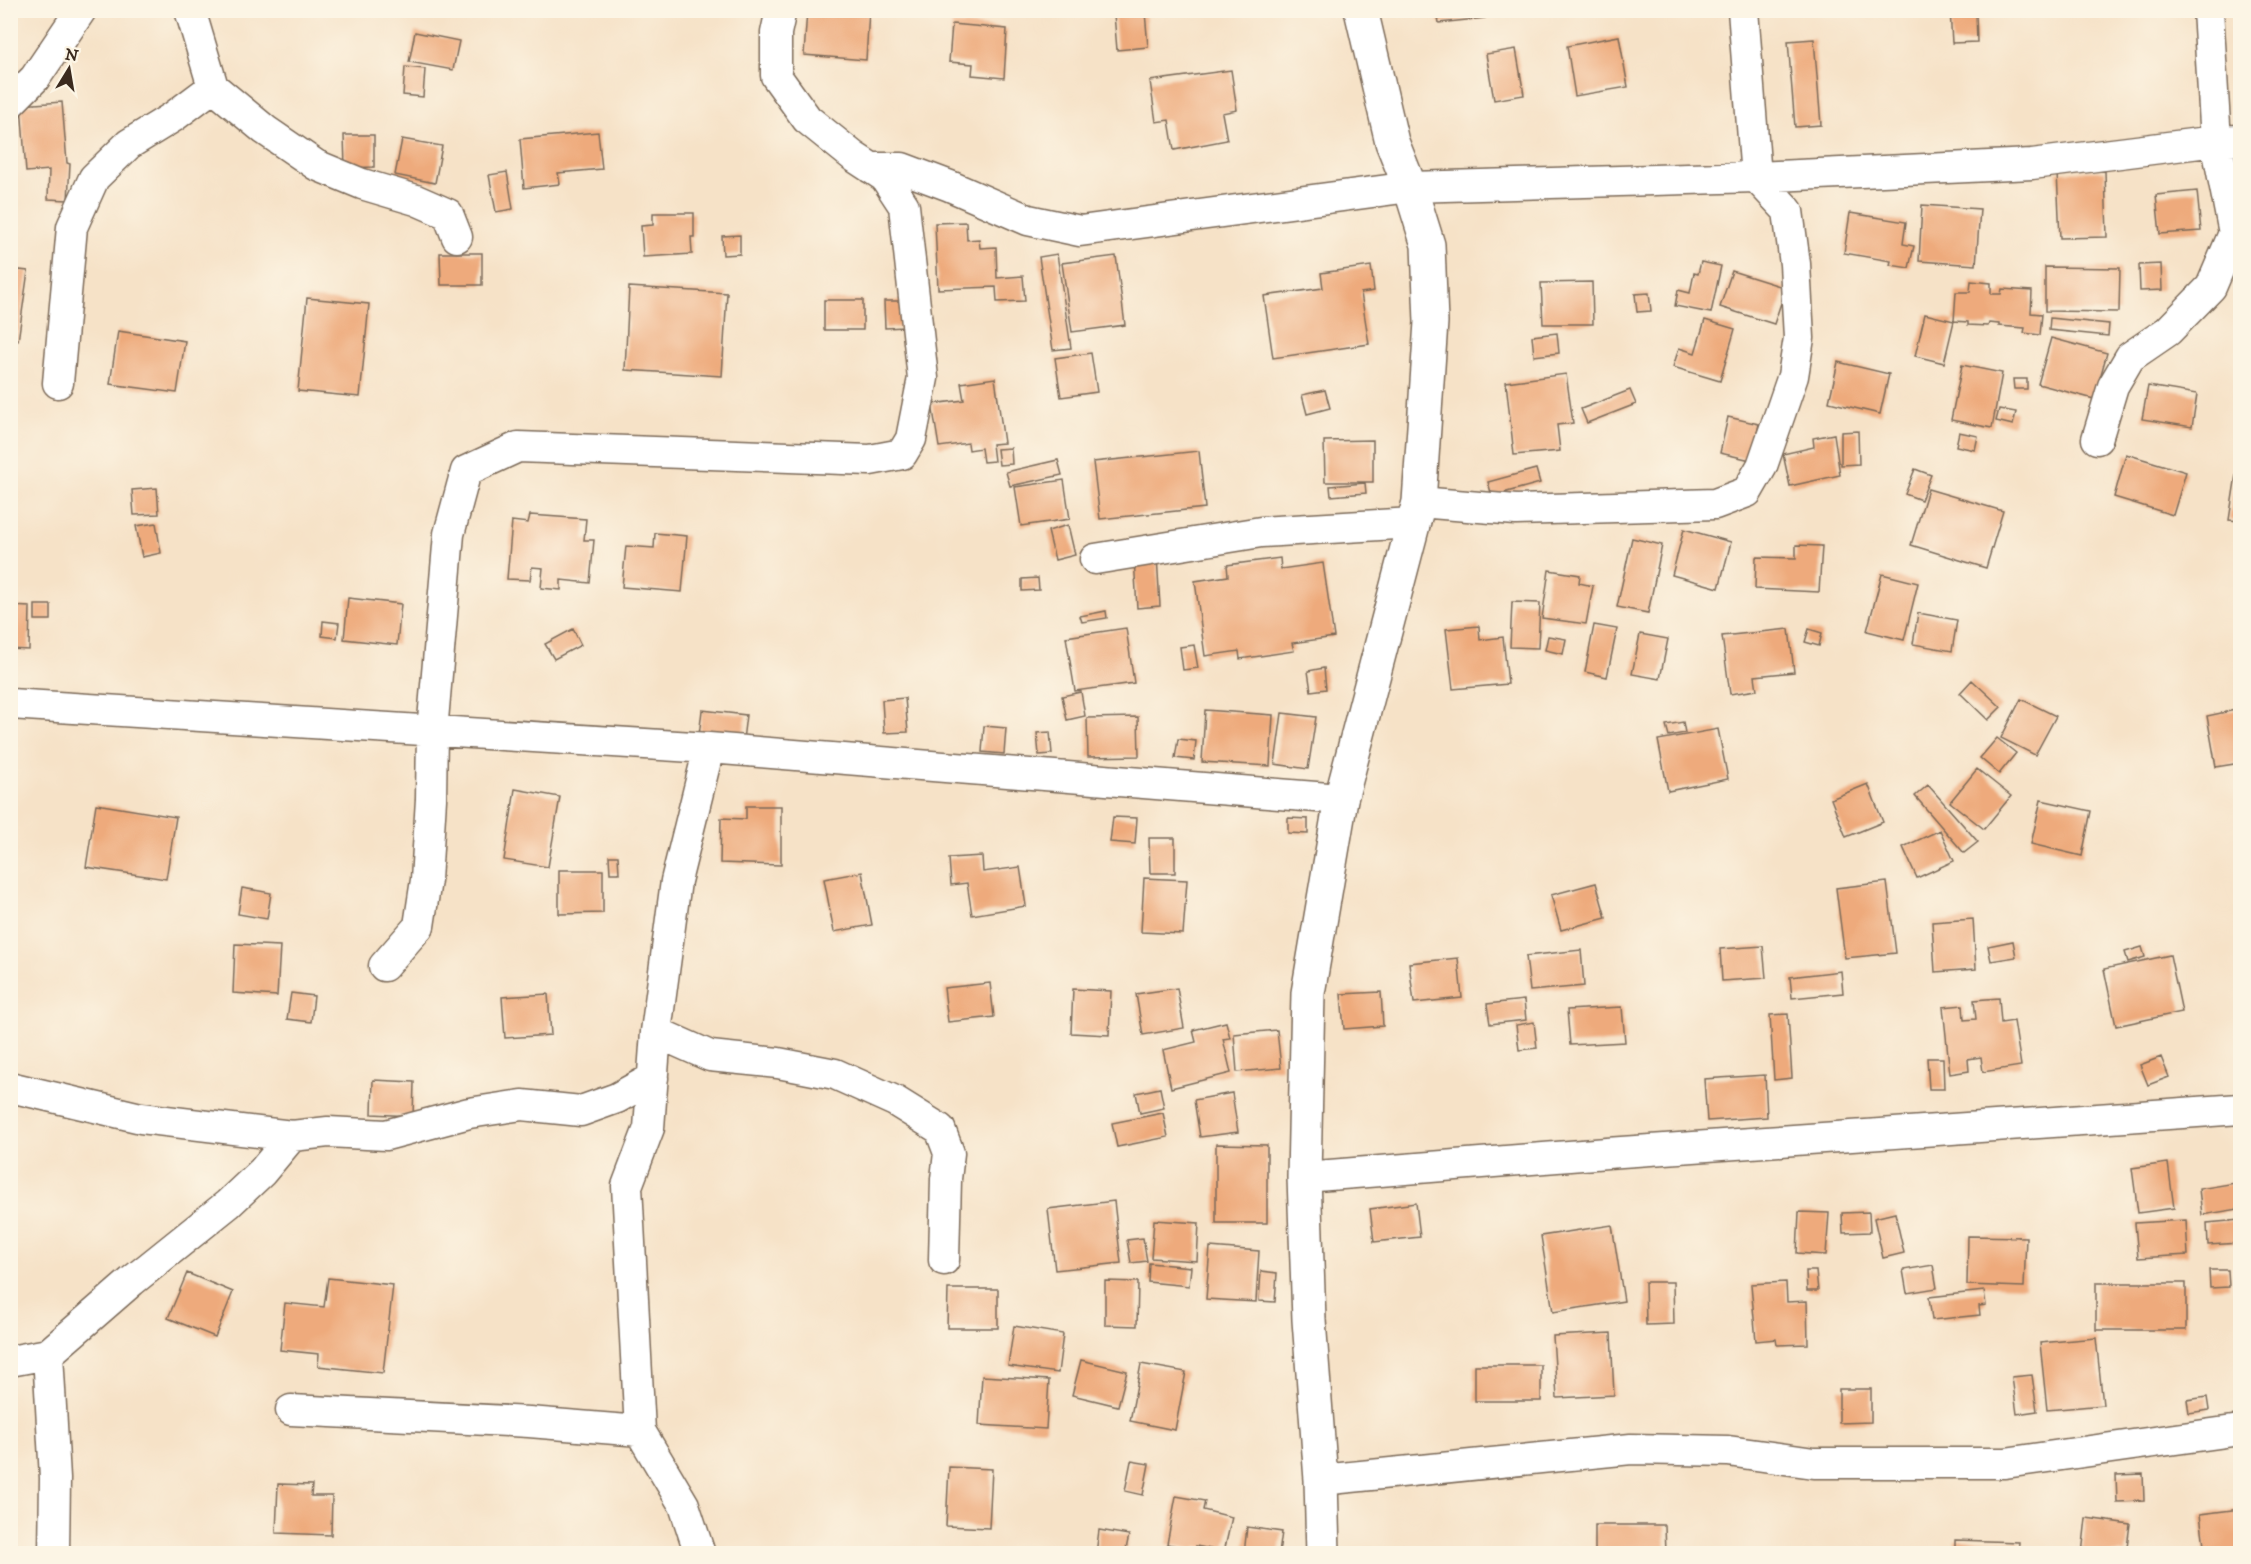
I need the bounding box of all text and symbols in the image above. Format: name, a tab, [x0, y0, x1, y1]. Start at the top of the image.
north arrow	[39, 39, 99, 99]
text: N	[63, 44, 80, 66]

